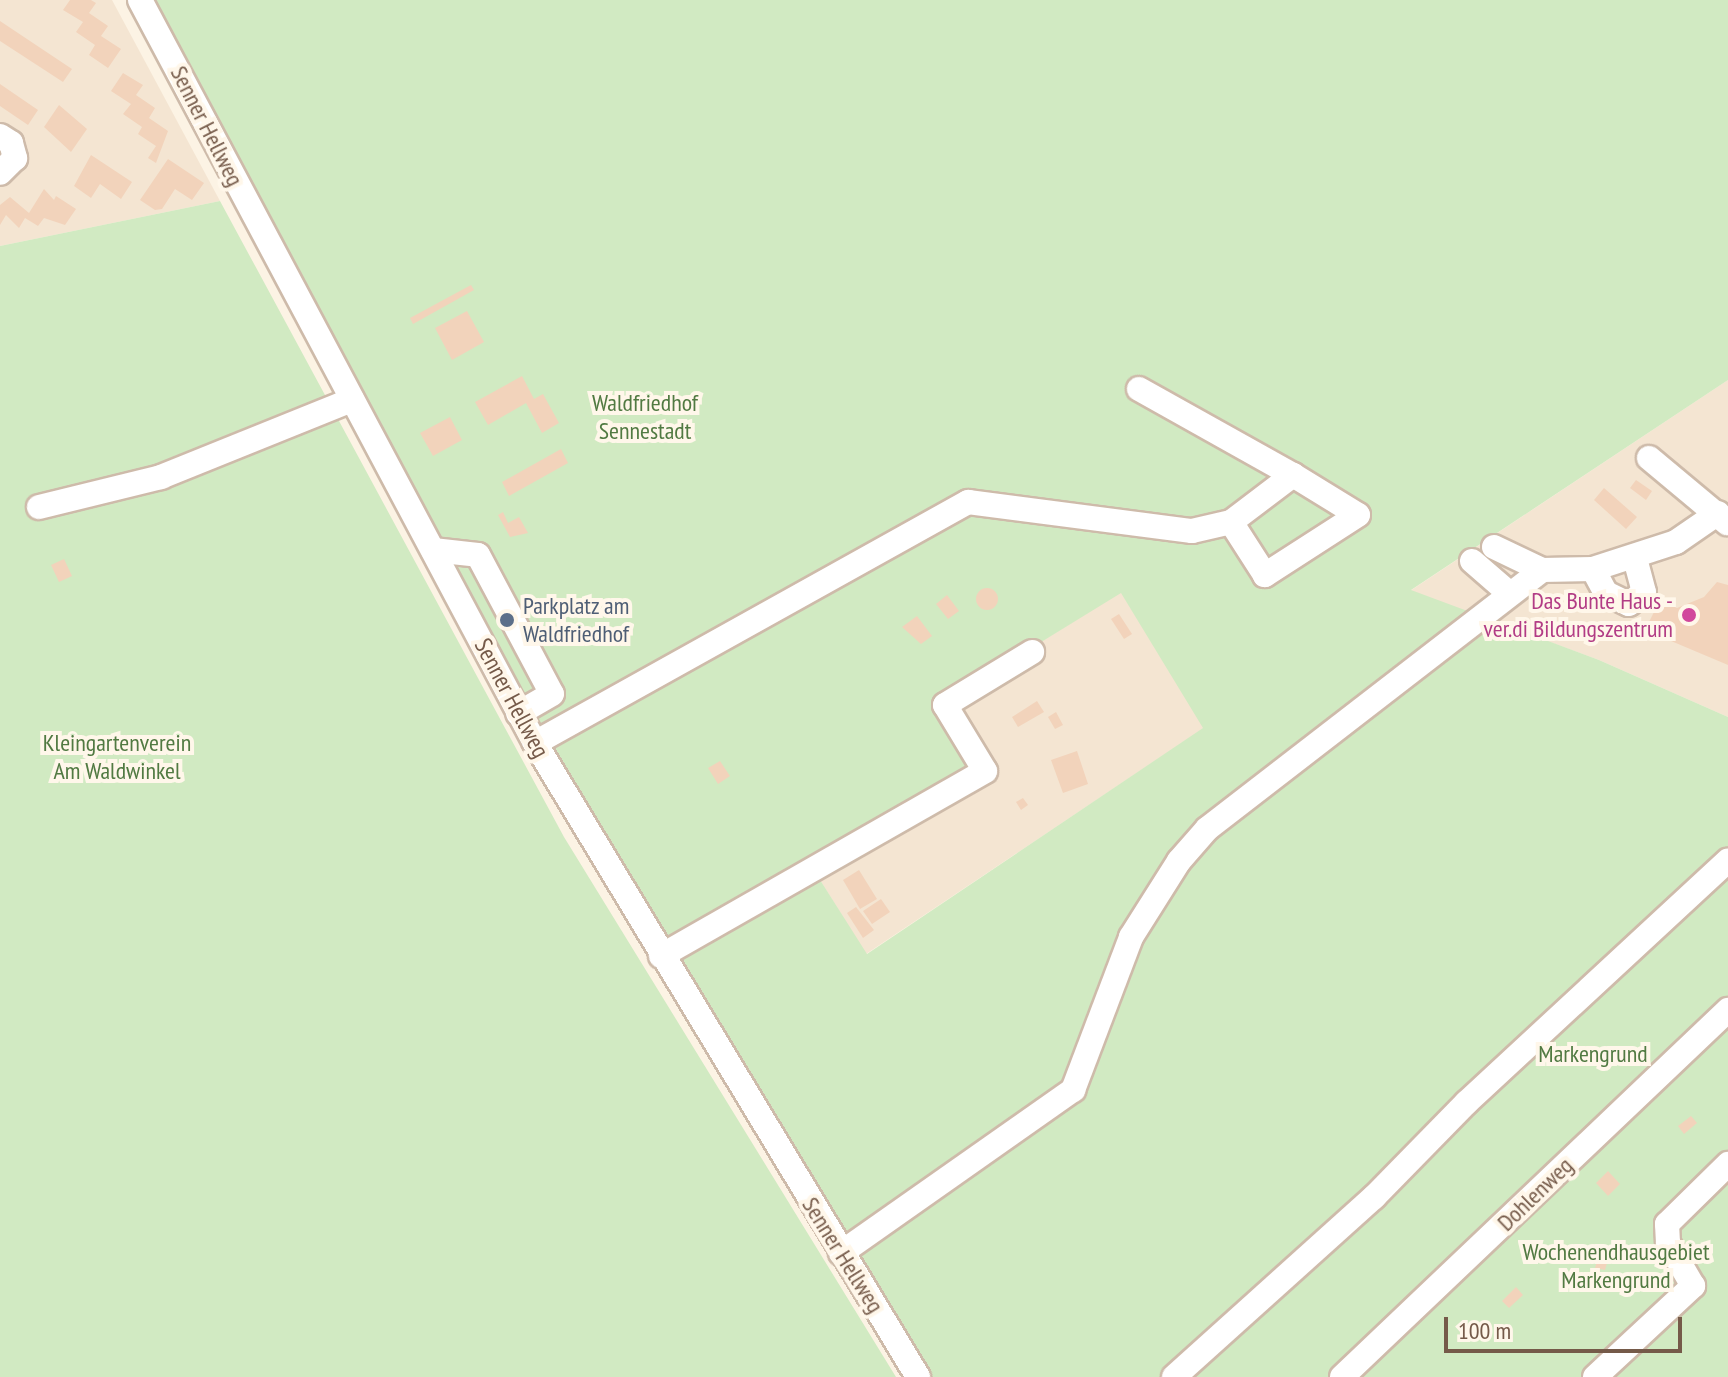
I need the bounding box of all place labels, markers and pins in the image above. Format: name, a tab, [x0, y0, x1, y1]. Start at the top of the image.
place label: Das Bunte Haus - ver.di Bildungszentrum	[1484, 587, 1673, 643]
place label: Parkplatz am Waldfriedhof	[523, 592, 630, 648]
marker: Das Bunte Haus - ver.di Bildungszentrum	[1680, 606, 1698, 624]
marker: Parkplatz am Waldfriedhof	[498, 611, 516, 629]

